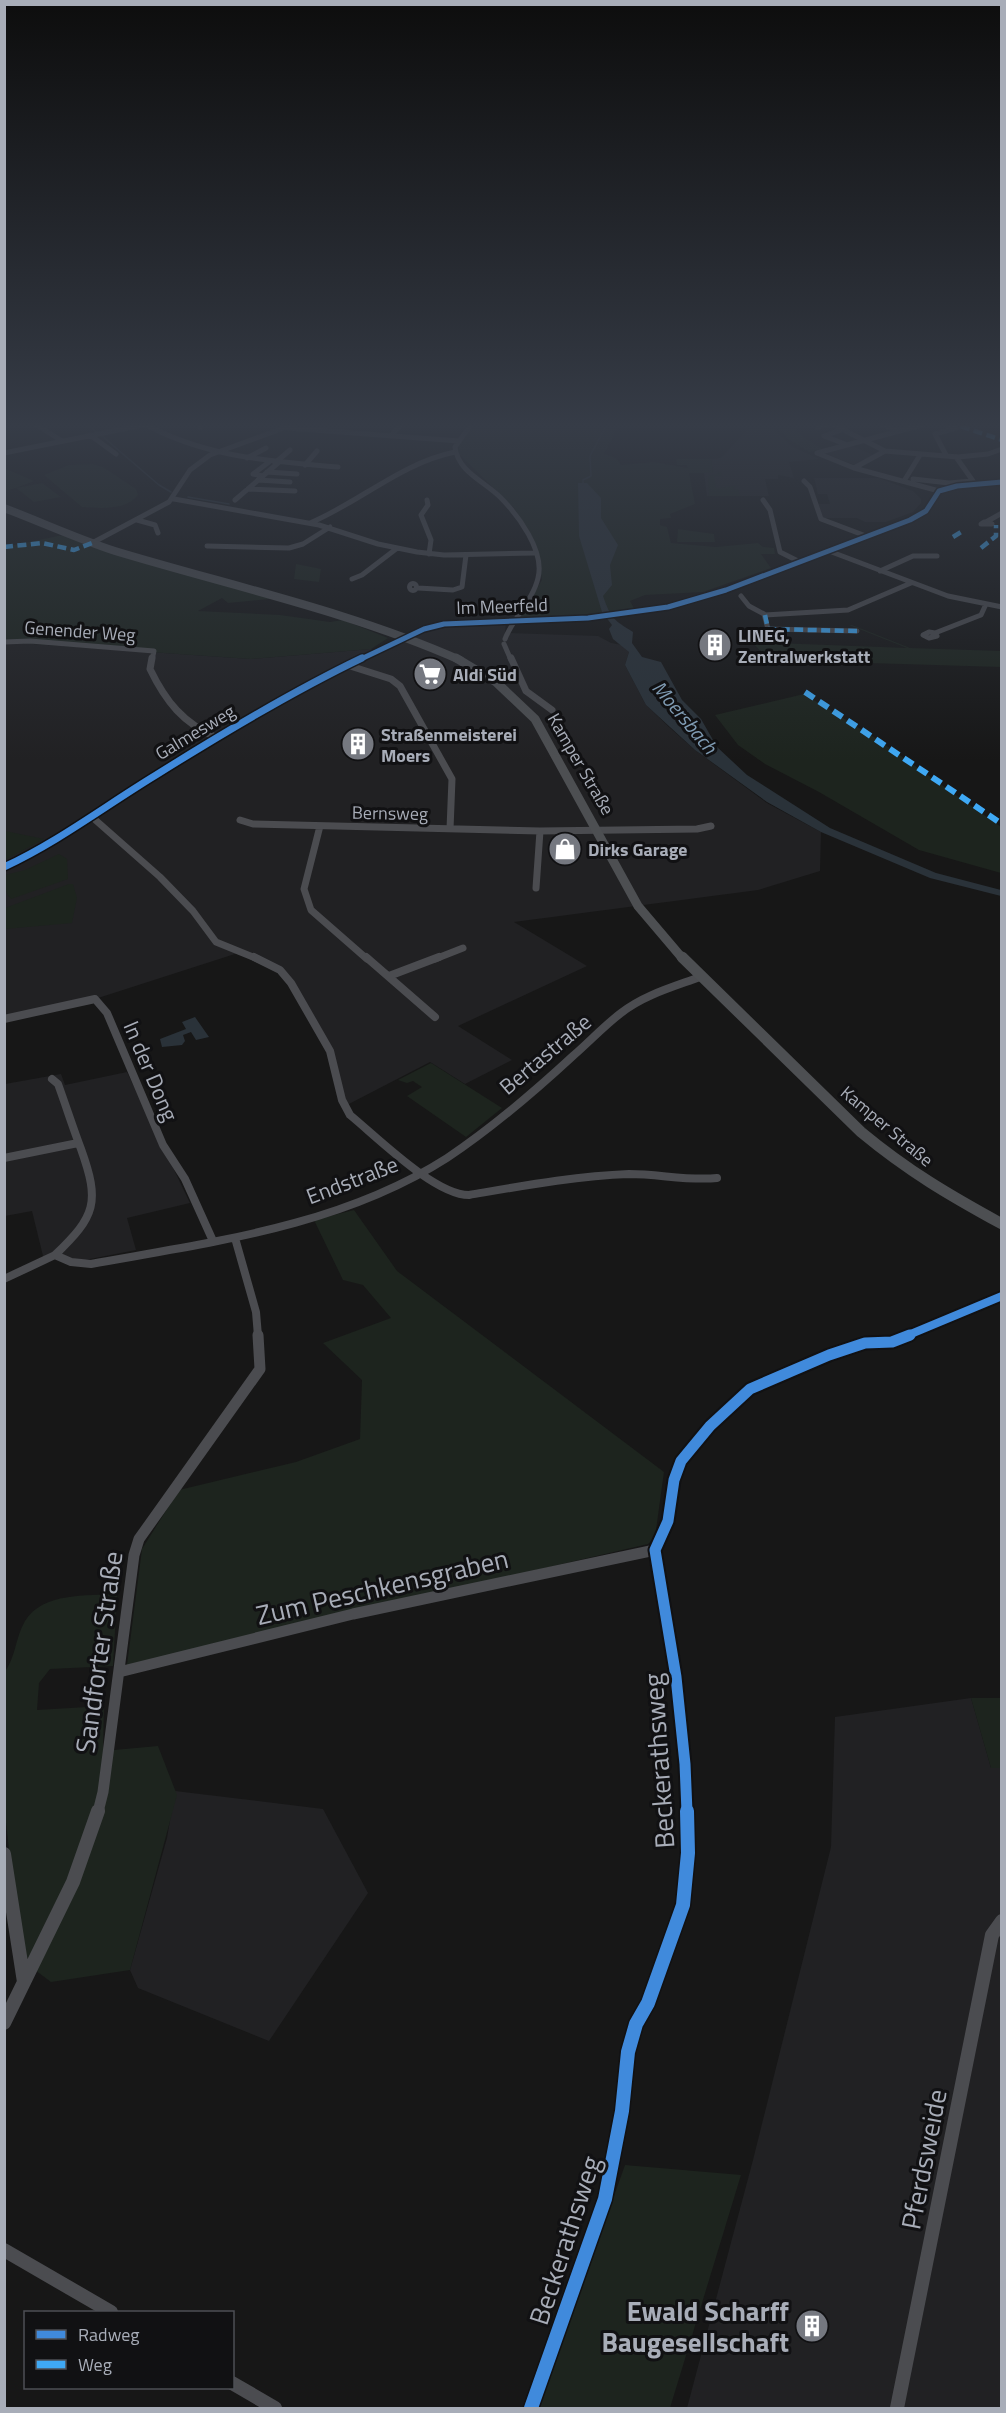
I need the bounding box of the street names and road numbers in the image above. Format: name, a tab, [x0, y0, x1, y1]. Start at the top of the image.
street label: Im Meerfeld	[456, 591, 548, 621]
street label: Genender Weg	[24, 614, 136, 648]
street label: Galmesweg	[150, 698, 240, 766]
street label: Kamper Straße	[541, 708, 621, 820]
street label: Bernsweg	[352, 799, 428, 827]
street label: Bertastraße	[491, 1005, 599, 1103]
street label: In der Dong	[115, 1015, 187, 1127]
street label: Kamper Straße	[835, 1079, 939, 1173]
street label: Endstraße	[301, 1147, 403, 1213]
street label: Zum Peschkensgraben	[252, 1537, 512, 1635]
street label: Sandforter Straße	[64, 1548, 132, 1756]
street label: Beckerathsweg	[631, 1672, 685, 1850]
street label: Pferdsweide	[889, 2085, 957, 2233]
street label: Beckerathsweg	[517, 2150, 611, 2330]

